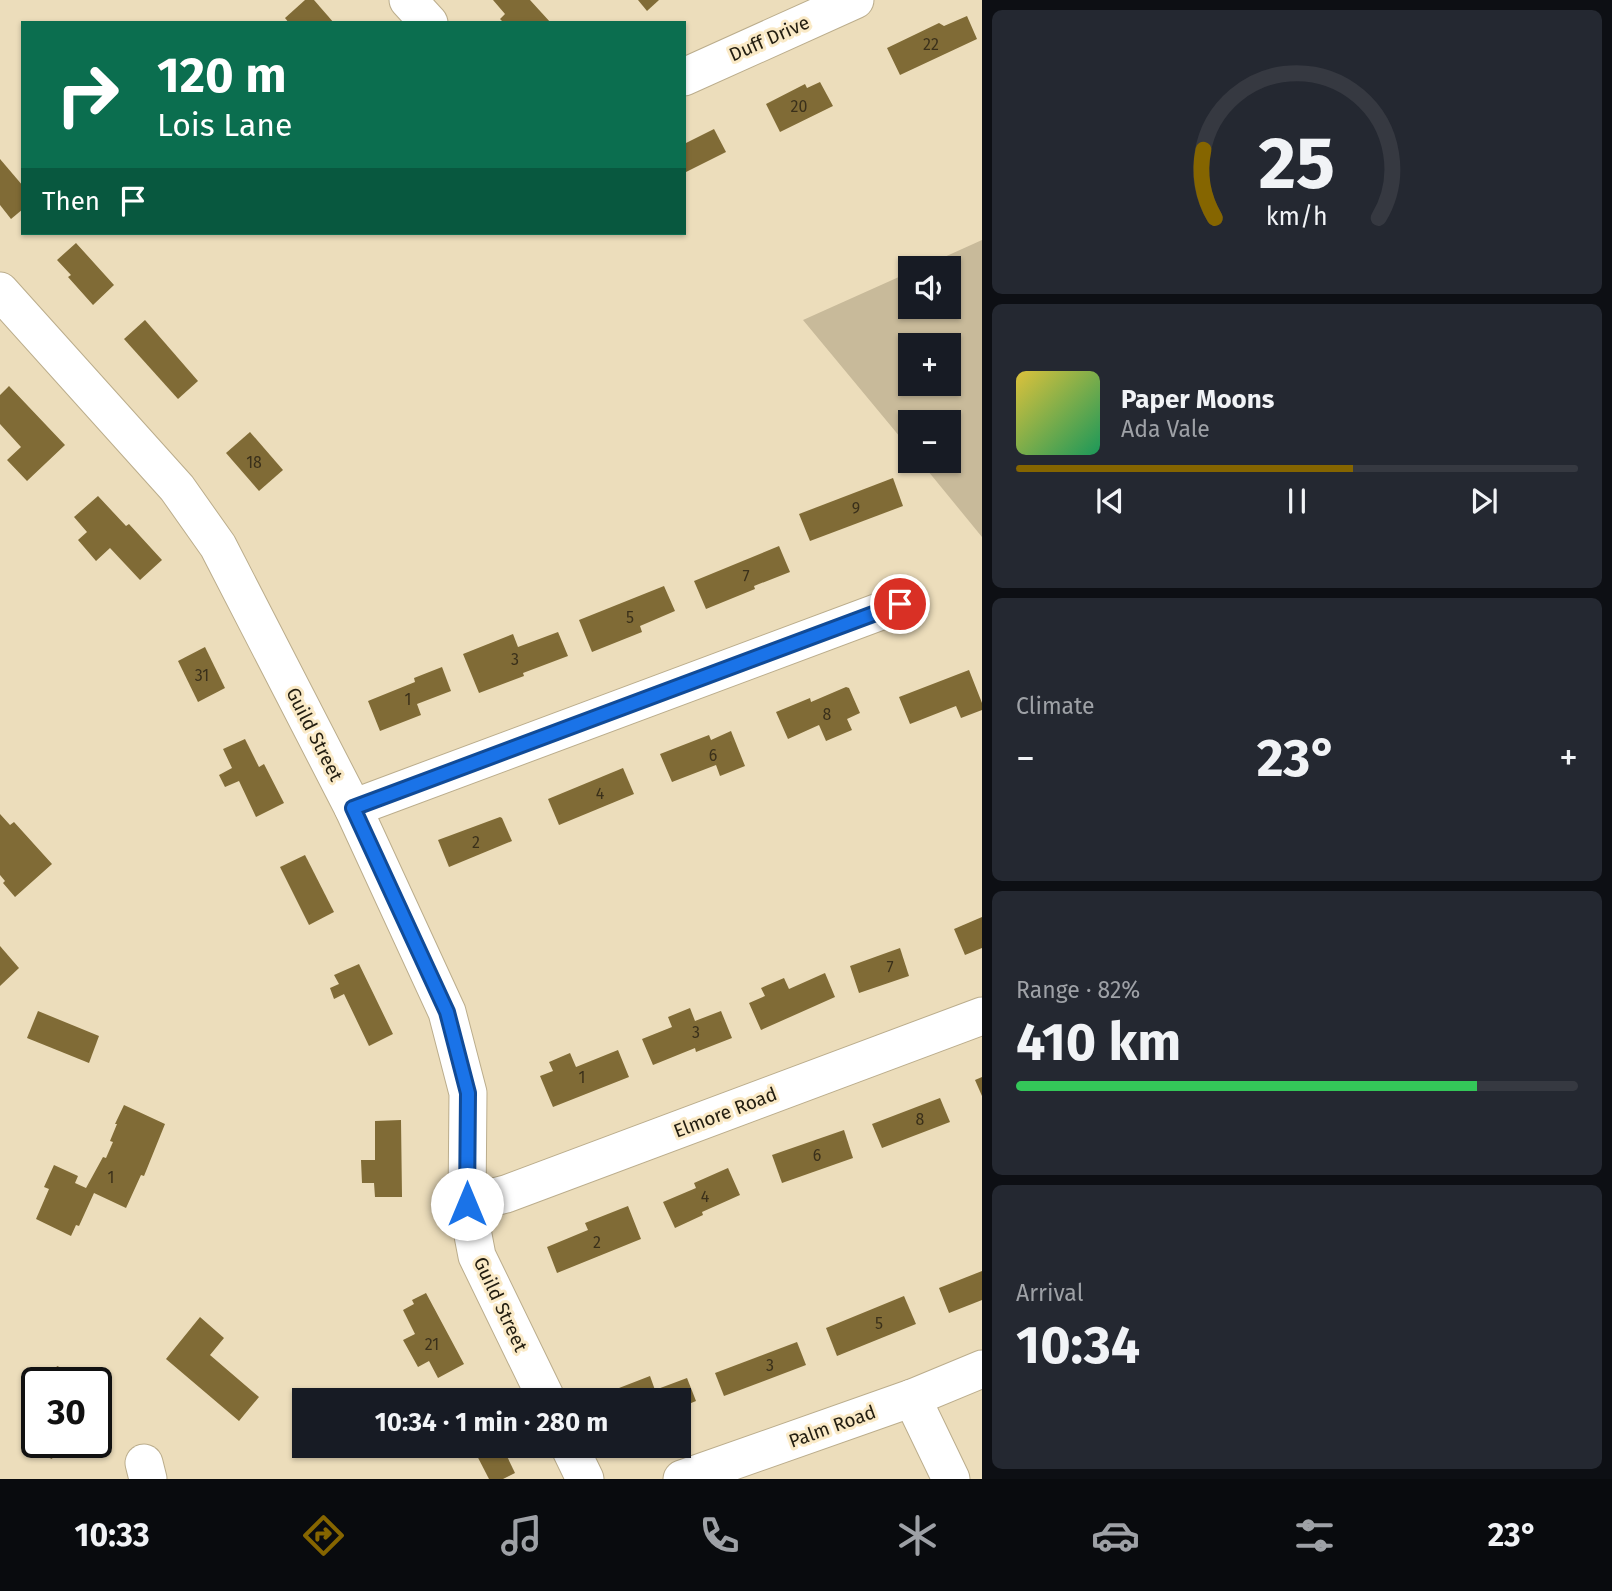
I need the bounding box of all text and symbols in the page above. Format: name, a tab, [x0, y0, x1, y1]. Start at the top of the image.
street label: Duff Drive	[725, 11, 813, 66]
house number: 22	[923, 35, 939, 54]
text: 120 m	[157, 46, 287, 105]
icon: right	[42, 49, 133, 140]
house number: 20	[791, 97, 807, 116]
text: Lois Lane	[157, 106, 293, 144]
text: 25	[1259, 120, 1335, 207]
icon: arrive	[114, 182, 152, 220]
text: Then	[42, 186, 100, 217]
text: km/h	[1266, 202, 1328, 232]
map controls	[898, 256, 961, 473]
button: sound	[898, 256, 961, 319]
button: +	[898, 333, 961, 396]
text: Paper Moons	[1121, 384, 1274, 415]
button: −	[898, 410, 961, 473]
text: Ada Vale	[1121, 415, 1210, 443]
house number: 18	[246, 453, 262, 472]
icon: previous	[1091, 482, 1129, 520]
icon: pause	[1278, 482, 1316, 520]
icon: next	[1465, 482, 1503, 520]
house number: 9	[852, 499, 860, 518]
house number: 7	[742, 567, 750, 586]
pin	[870, 574, 930, 634]
icon: arrive	[881, 585, 919, 623]
house number: 5	[626, 608, 634, 627]
house number: 3	[511, 650, 519, 669]
house number: 31	[195, 666, 209, 685]
street label: Guild Street	[281, 684, 348, 785]
house number: 1	[405, 690, 411, 709]
text: Climate	[1016, 692, 1095, 720]
house number: 8	[823, 705, 832, 724]
text: 23°	[1257, 727, 1337, 790]
text: −	[1016, 735, 1035, 781]
text: +	[1559, 735, 1578, 781]
house number: 6	[709, 746, 717, 765]
house number: 4	[596, 784, 605, 803]
house number: 2	[472, 833, 480, 852]
house number: 7	[886, 958, 894, 977]
text: Range · 82%	[1016, 976, 1140, 1004]
text: 410 km	[1016, 1011, 1181, 1074]
house number: 3	[692, 1023, 700, 1042]
house number: 1	[579, 1068, 585, 1087]
street label: Elmore Road	[670, 1082, 780, 1143]
house number: 8	[916, 1110, 925, 1129]
house number: 6	[813, 1146, 821, 1165]
position arrow	[430, 1167, 504, 1241]
house number: 1	[108, 1168, 114, 1187]
house number: 4	[701, 1187, 710, 1206]
house number: 2	[593, 1233, 601, 1252]
street label: Guild Street	[469, 1253, 533, 1355]
text: Arrival	[1016, 1279, 1083, 1307]
house number: 5	[875, 1314, 883, 1333]
text: 10:34	[1016, 1314, 1140, 1377]
house number: 21	[425, 1335, 439, 1354]
house number: 3	[766, 1356, 774, 1375]
speed limit sign: 30	[21, 1367, 112, 1458]
street label: Palm Road	[786, 1400, 879, 1453]
text: 10:34 · 1 min · 280 m	[375, 1407, 608, 1438]
icon: directions	[299, 1511, 348, 1560]
icon: music	[497, 1511, 546, 1560]
icon: phone	[695, 1511, 744, 1560]
icon: climate	[893, 1511, 942, 1560]
icon: car	[1091, 1511, 1140, 1560]
icon: filters	[1290, 1511, 1339, 1560]
text: 10:33	[75, 1516, 150, 1554]
text: 23°	[1488, 1516, 1537, 1554]

